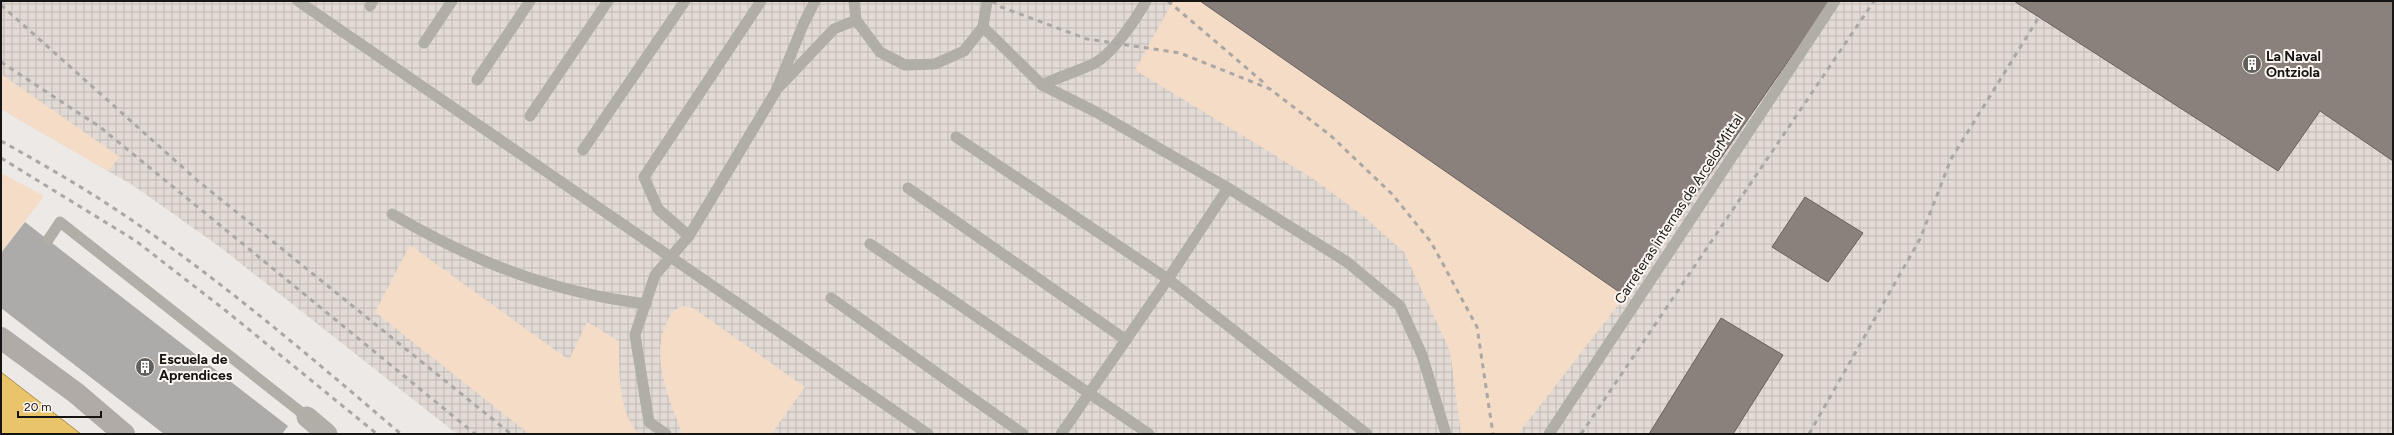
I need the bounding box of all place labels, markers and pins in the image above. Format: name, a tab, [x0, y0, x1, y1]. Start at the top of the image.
place label: La Naval Ontziola	[2266, 48, 2321, 81]
building icon: La Naval Ontziola	[2241, 53, 2263, 75]
place label: Escuela de Aprendices	[159, 351, 233, 384]
building icon: Escuela de Aprendices	[134, 356, 156, 378]

